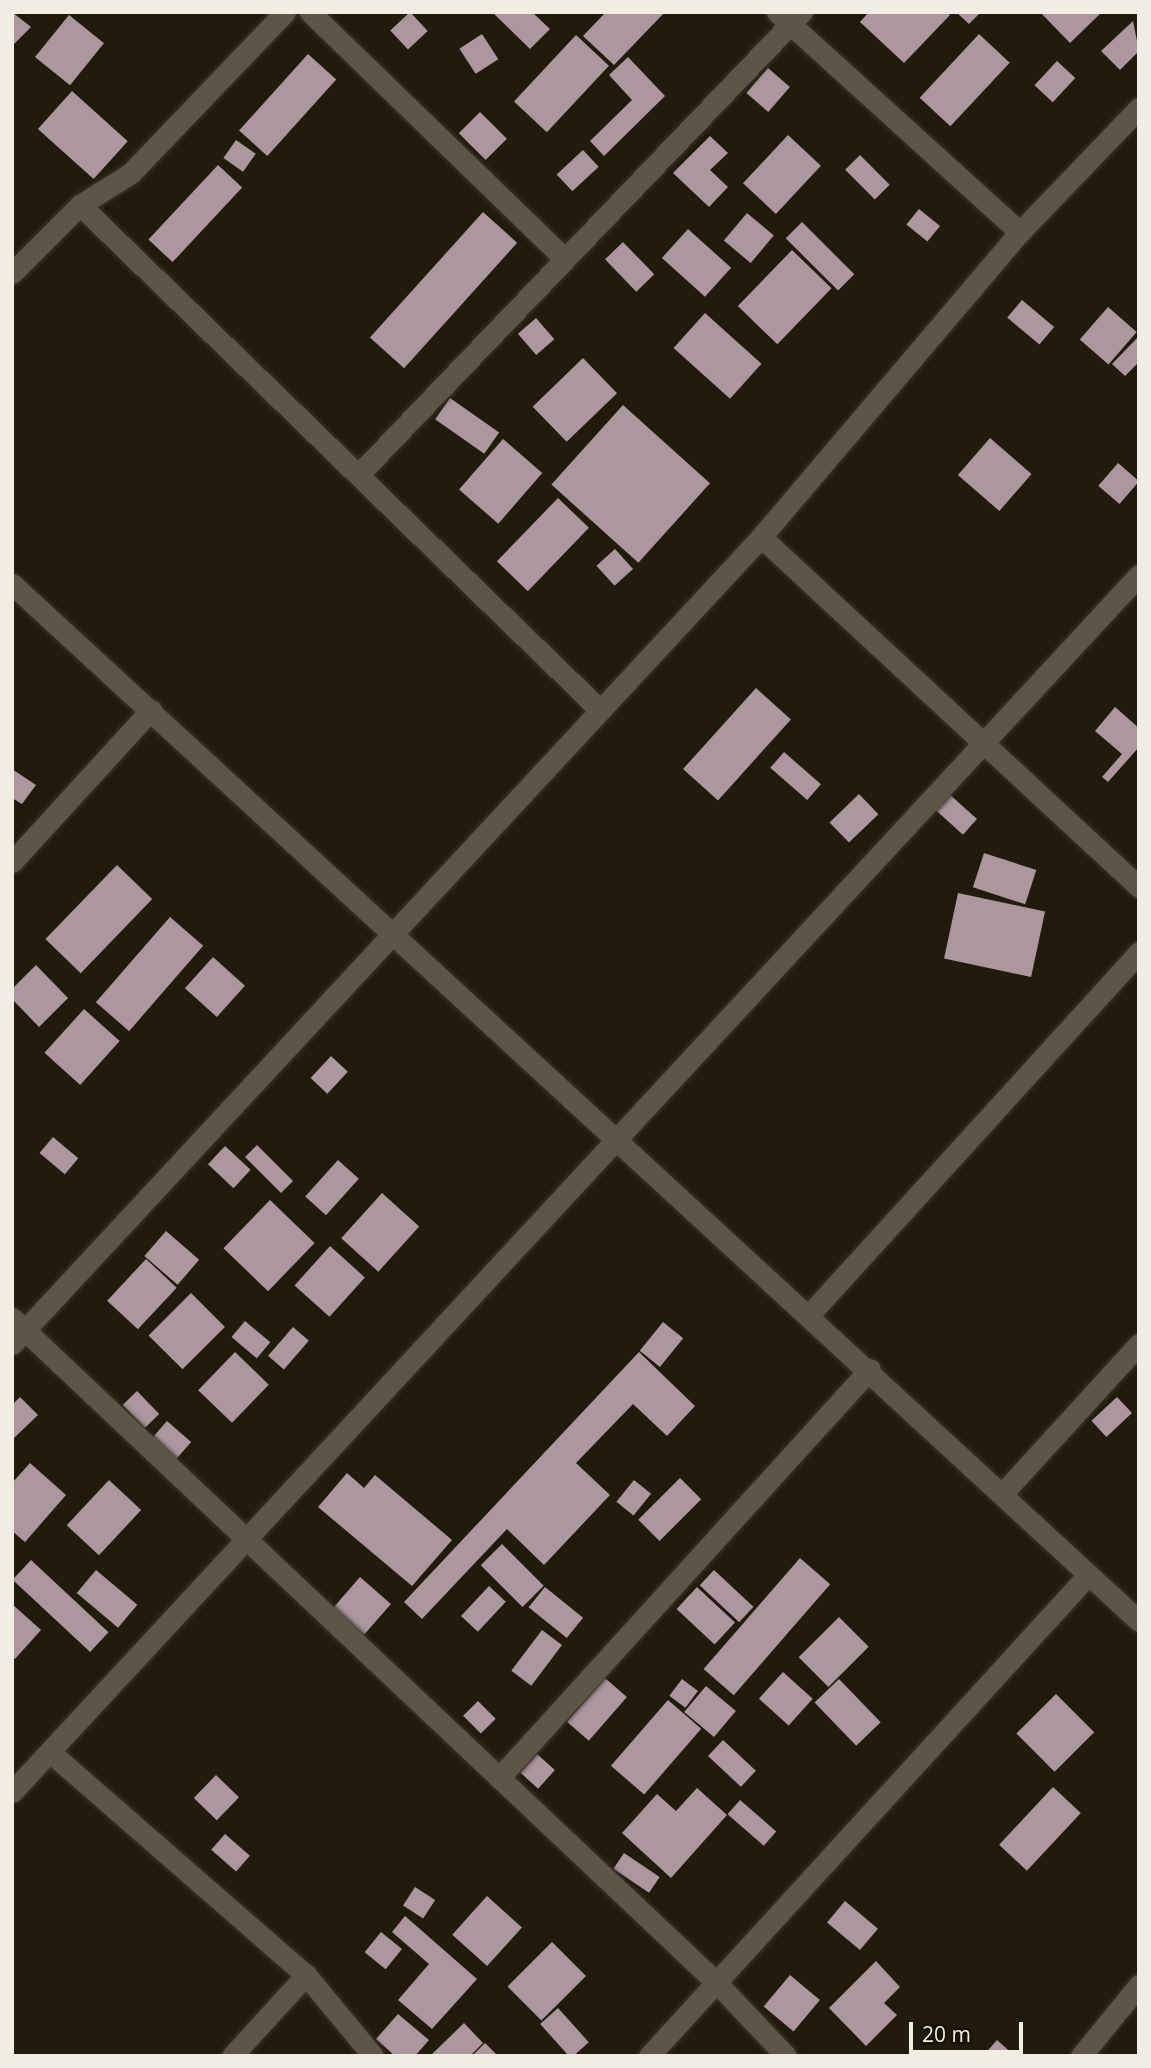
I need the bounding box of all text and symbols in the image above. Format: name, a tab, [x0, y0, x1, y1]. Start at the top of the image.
scale bar	[913, 2008, 1027, 2052]
text: 20 m	[922, 2020, 971, 2048]

